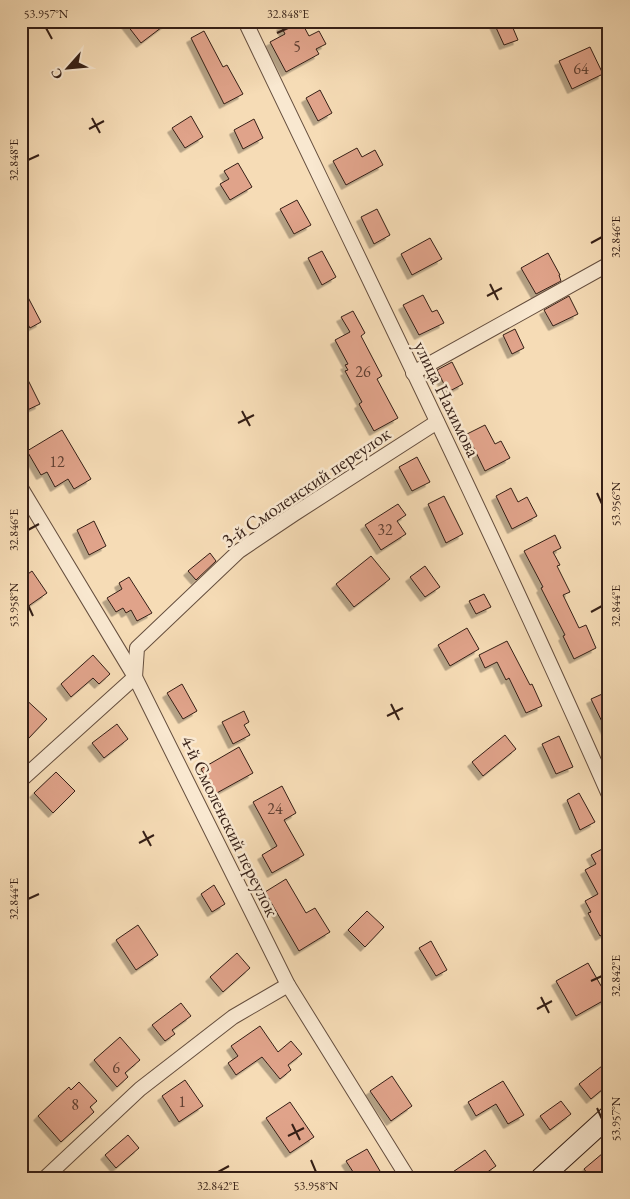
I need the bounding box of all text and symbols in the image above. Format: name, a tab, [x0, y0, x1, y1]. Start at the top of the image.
text: 53.957°N	[24, 6, 69, 22]
text: 32.848°E	[267, 6, 309, 22]
house number: 5	[293, 36, 301, 57]
north arrow	[42, 42, 92, 92]
house number: 64	[573, 58, 589, 79]
text: С	[46, 65, 67, 82]
text: 32.848°E	[6, 139, 22, 181]
text: 32.846°E	[608, 216, 624, 258]
street label: улица Нахимова	[408, 337, 486, 462]
house number: 26	[355, 361, 371, 382]
street label: 3-й Смоленский переулок	[217, 421, 395, 553]
house number: 12	[49, 451, 65, 472]
text: 53.956°N	[608, 481, 624, 526]
text: 32.846°E	[6, 509, 22, 551]
house number: 32	[377, 519, 393, 540]
text: 53.958°N	[6, 582, 22, 627]
text: 32.844°E	[608, 585, 624, 627]
street label: 4-й Смоленский переулок	[175, 731, 285, 921]
house number: 24	[267, 798, 283, 819]
text: 32.844°E	[6, 878, 22, 920]
text: 32.842°E	[608, 955, 624, 997]
house number: 6	[112, 1057, 120, 1078]
house number: 1	[178, 1091, 186, 1112]
house number: 8	[71, 1094, 79, 1115]
text: 53.957°N	[608, 1096, 624, 1141]
text: 32.842°E	[197, 1178, 239, 1194]
text: 53.958°N	[294, 1178, 339, 1194]

